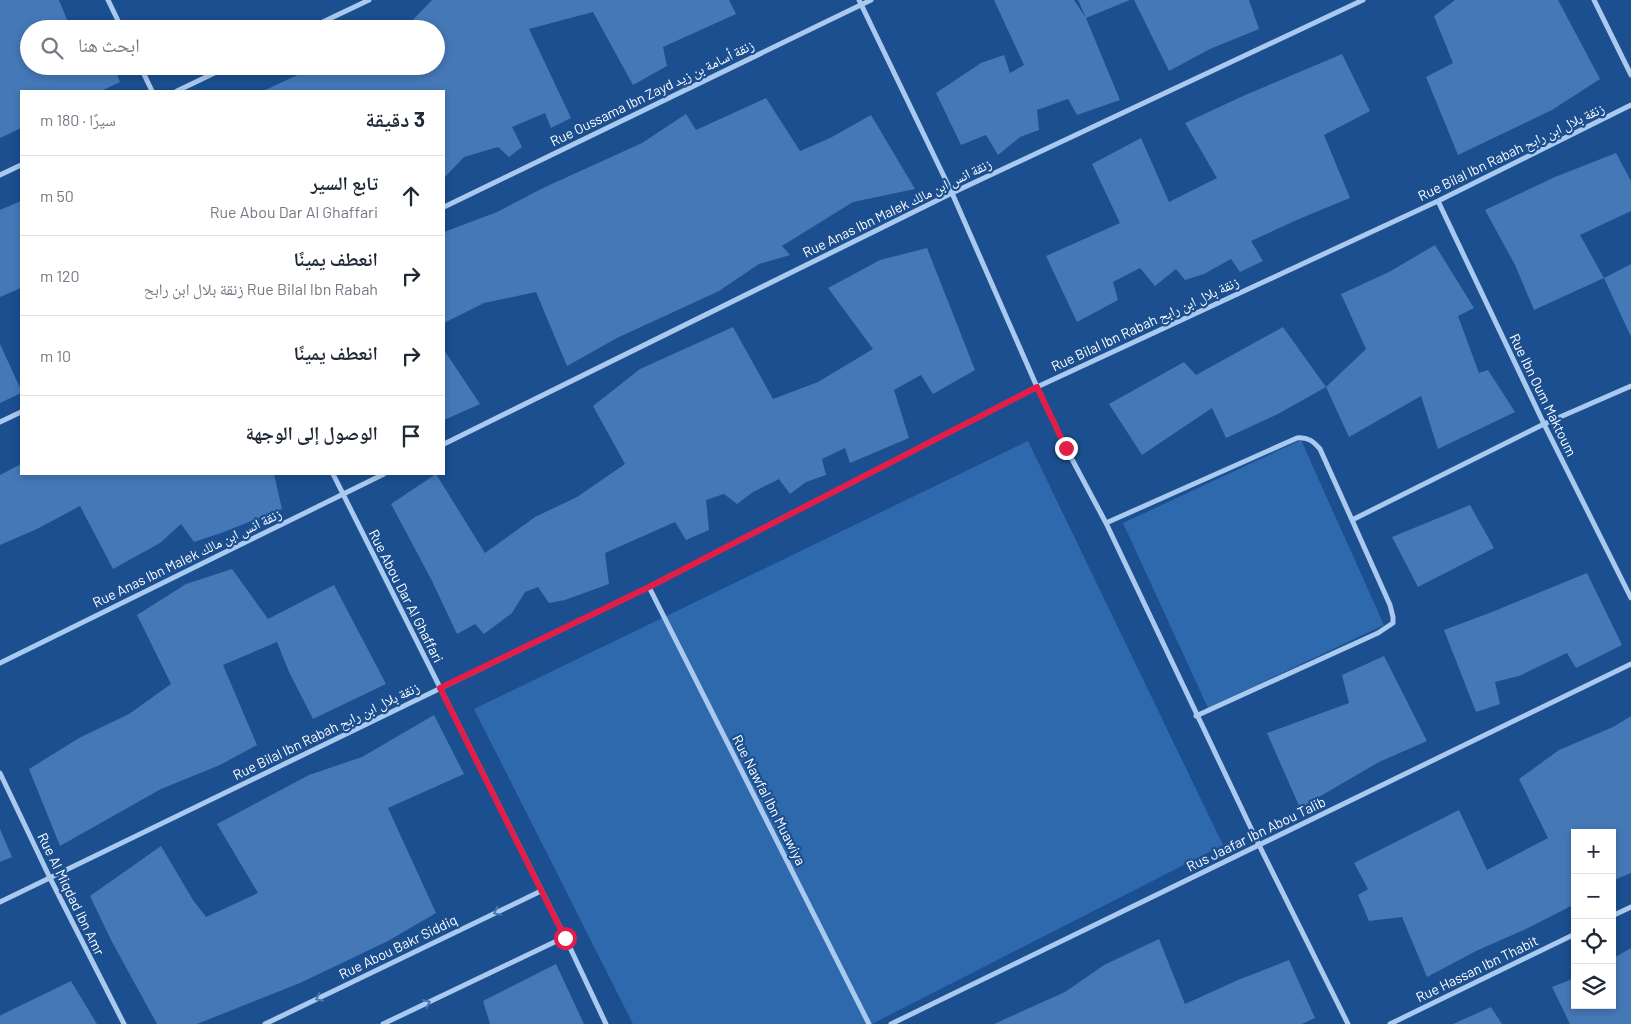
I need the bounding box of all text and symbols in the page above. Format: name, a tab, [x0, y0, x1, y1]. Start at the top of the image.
search box	[20, 20, 445, 75]
text: ابحث هنا	[78, 33, 140, 56]
icon: search	[38, 34, 66, 62]
street label: Rue Oussama Ibn Zayd زنقة أسامة بن زيد	[547, 36, 757, 150]
street label: Rue Bilal Ibn Rabah زنقة بلال ابن رابح	[1415, 99, 1607, 206]
text: 3 دقيقة	[365, 106, 425, 131]
text: سيرًا · 180 m	[40, 110, 116, 129]
street label: Rue Anas Ibn Malek زنقة انس ابن مالك	[800, 154, 994, 262]
text: تابع السير	[311, 171, 378, 194]
icon: ahead	[397, 182, 425, 210]
text: 50 m	[40, 186, 74, 205]
text: Rue Abou Dar Al Ghaffari	[210, 202, 378, 221]
text: انعطف يمينًا	[294, 247, 378, 270]
icon: right	[397, 262, 425, 290]
text: 120 m	[40, 266, 80, 285]
street label: Rue Bilal Ibn Rabah زنقة بلال ابن رابح	[1048, 273, 1242, 376]
text: Rue Bilal Ibn Rabah زنقة بلال ابن رابح	[144, 279, 378, 298]
street label: Rue Ibn Oum Maktoum	[1506, 331, 1581, 459]
text: انعطف يمينًا	[294, 341, 378, 364]
icon: right	[397, 342, 425, 370]
text: 10 m	[40, 346, 71, 365]
text: الوصول إلى الوجهة	[245, 421, 378, 444]
icon: arrive	[397, 422, 425, 450]
route end	[1055, 437, 1078, 460]
street label: Rue Anas Ibn Malek زنقة انس ابن مالك	[90, 504, 284, 612]
street label: Rue Abou Dar Al Ghaffari	[365, 526, 447, 665]
street label: Rue Bilal Ibn Rabah زنقة بلال ابن رابح	[230, 678, 422, 785]
street label: Rue Nawfal Ibn Muawiya	[729, 732, 810, 868]
street label: Rus Jaafar Ibn Abou Talib	[1183, 792, 1328, 875]
map controls	[1571, 829, 1616, 1009]
button: +	[1571, 829, 1616, 874]
street label: Rue Al Miqdad Ibn Amr	[34, 830, 109, 958]
button: −	[1571, 874, 1616, 919]
one-way arrow	[493, 906, 502, 916]
street label: Rue Abou Bakr Siddiq	[336, 911, 460, 983]
button: locate	[1571, 919, 1616, 964]
route start	[554, 927, 577, 950]
street label: Rue Hassan Ibn Thabit	[1413, 932, 1541, 1006]
button: layers	[1571, 964, 1616, 1009]
one-way arrow	[315, 992, 324, 1002]
one-way arrow	[422, 999, 431, 1009]

